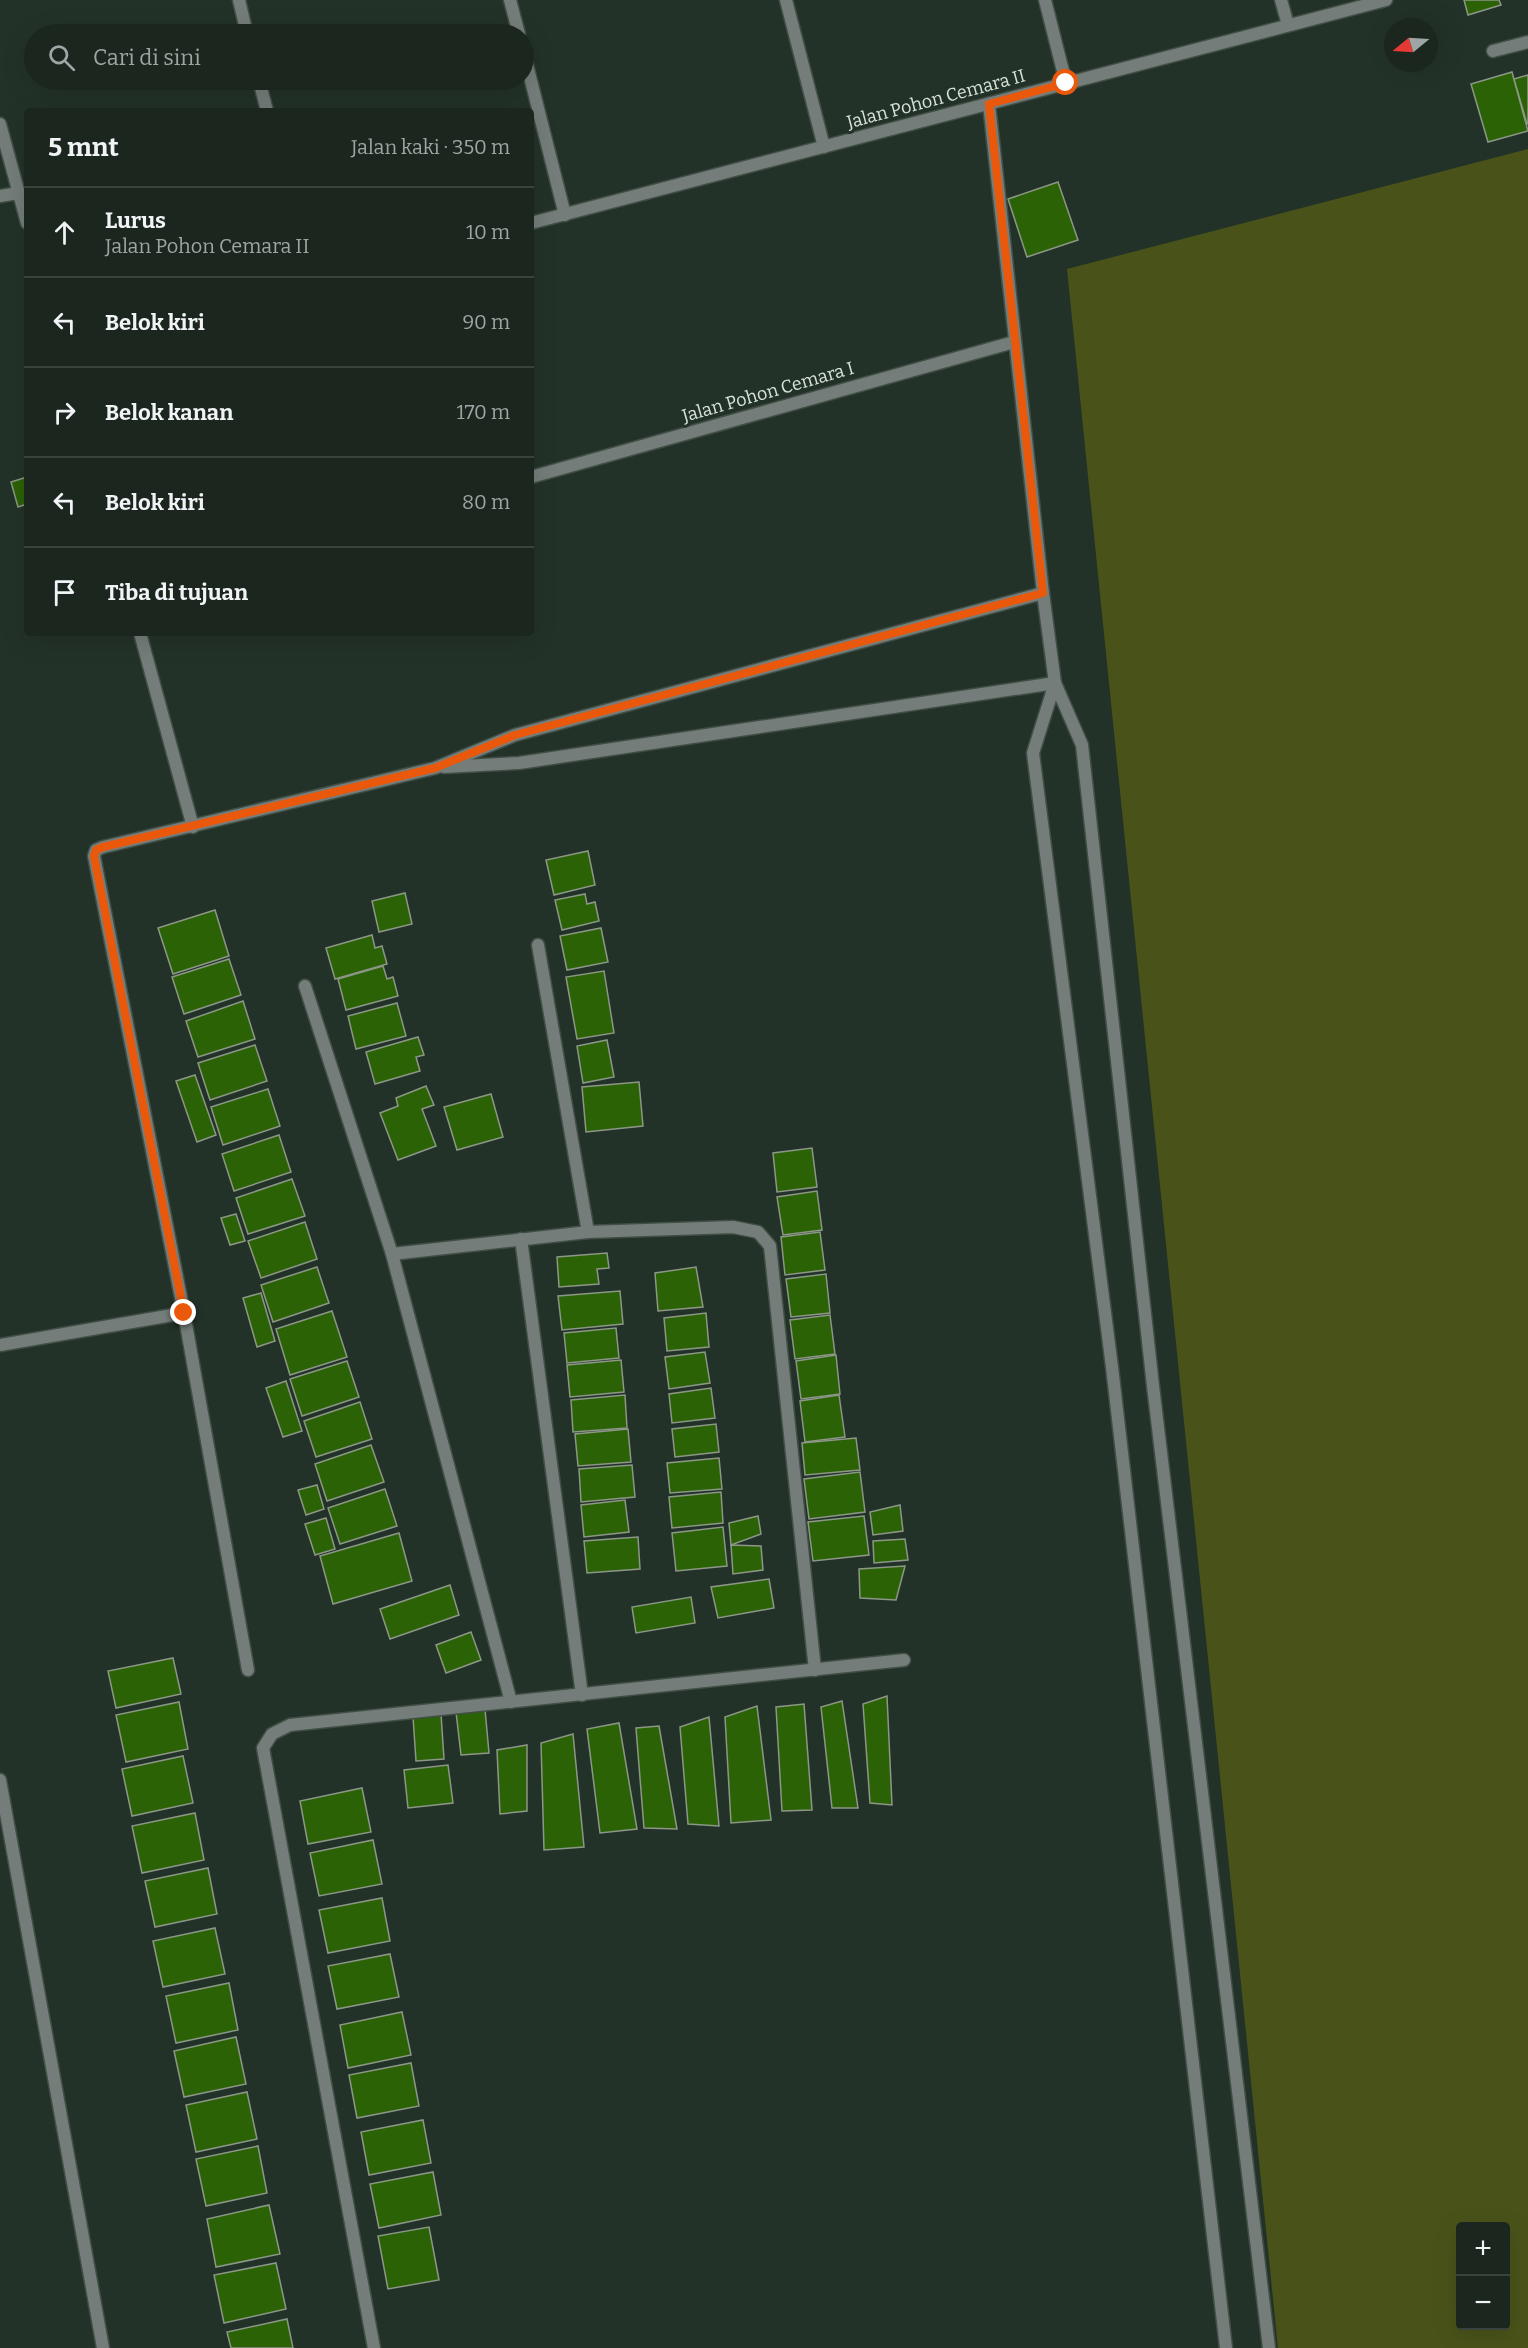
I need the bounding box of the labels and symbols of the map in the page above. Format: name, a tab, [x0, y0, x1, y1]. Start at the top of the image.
north arrow	[1384, 18, 1438, 72]
street label: Jalan Pohon Cemara II	[843, 65, 1028, 134]
route start	[1052, 69, 1078, 95]
street label: Jalan Pohon Cemara I	[679, 357, 856, 427]
route end	[170, 1299, 196, 1325]

